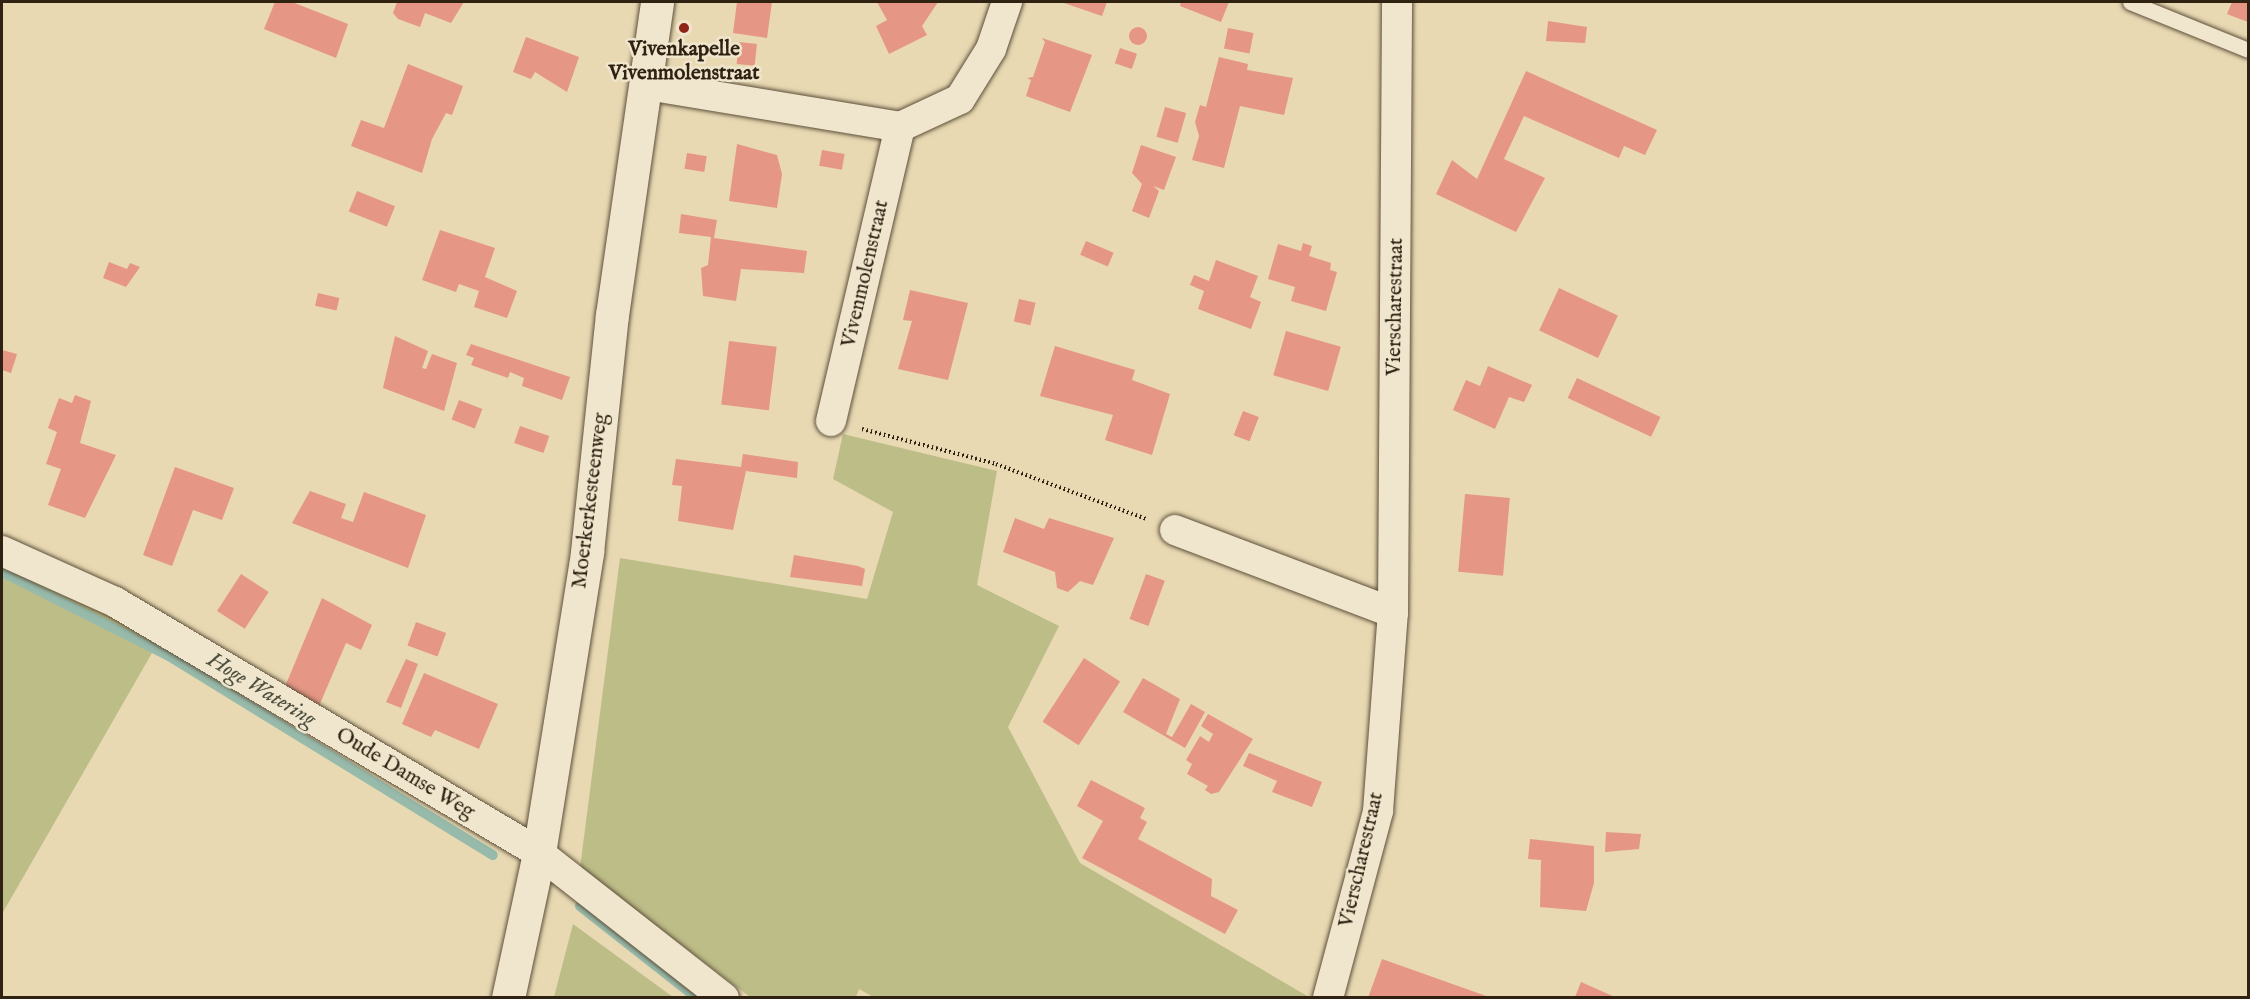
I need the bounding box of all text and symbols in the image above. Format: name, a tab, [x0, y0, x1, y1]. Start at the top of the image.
marker: Vivenkapelle Vivenmolenstraat	[677, 21, 691, 35]
place label: Vivenkapelle Vivenmolenstraat	[609, 37, 759, 87]
street label: Vivenmolenstraat	[837, 198, 895, 350]
street label: Vierscharestraat	[1382, 238, 1410, 376]
street label: Moerkerkesteenweg	[568, 412, 614, 590]
water label: Hoge Watering	[202, 647, 320, 733]
street label: Oude Damse Weg	[331, 723, 479, 825]
street label: Vierscharestraat	[1334, 790, 1390, 930]

